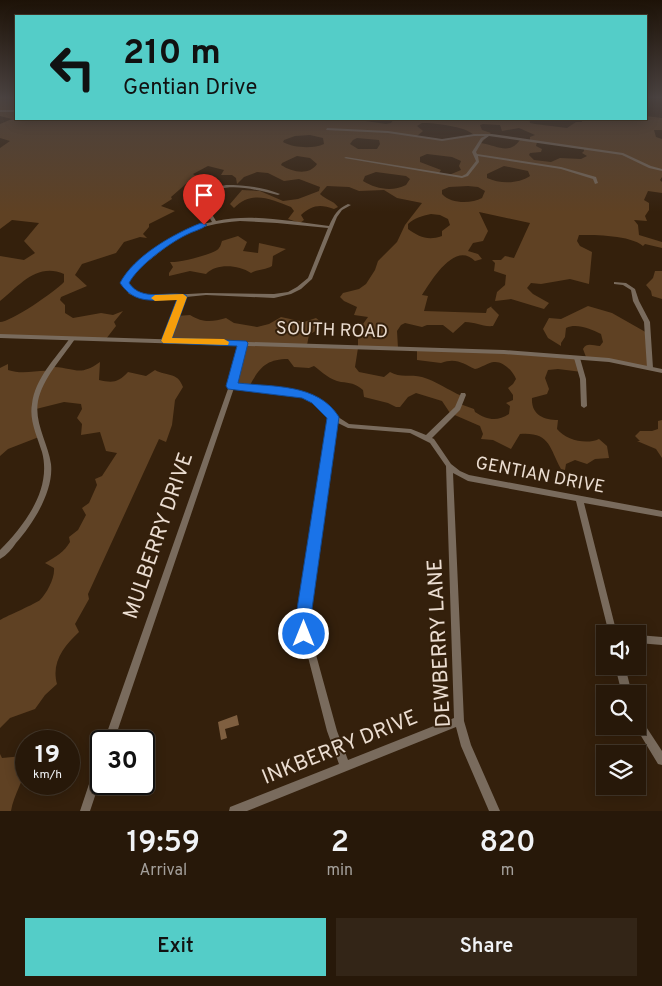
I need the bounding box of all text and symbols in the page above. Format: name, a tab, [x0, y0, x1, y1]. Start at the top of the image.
text: 210 m	[123, 32, 221, 76]
icon: left	[40, 35, 105, 100]
text: Gentian Drive	[123, 75, 257, 102]
pin	[183, 174, 225, 225]
icon: arrive	[190, 181, 218, 209]
street label: SOUTH ROAD	[276, 318, 388, 344]
street label: MULBERRY DRIVE	[118, 449, 200, 623]
street label: GENTIAN DRIVE	[473, 452, 607, 500]
street label: DEWBERRY LANE	[422, 558, 458, 728]
position arrow	[277, 607, 329, 659]
map controls	[596, 625, 646, 795]
button: sound	[596, 625, 646, 675]
button: search	[596, 685, 646, 735]
street label: INKBERRY DRIVE	[258, 704, 422, 792]
speed limit sign: 30	[90, 730, 155, 795]
text: 19	[35, 740, 60, 772]
button: layers	[596, 745, 646, 795]
text: km/h	[33, 767, 62, 783]
text: 19:59	[126, 825, 200, 862]
text: 2	[331, 825, 349, 862]
text: 820	[480, 825, 536, 862]
text: Arrival	[139, 861, 187, 881]
text: min	[327, 861, 353, 881]
text: m	[501, 861, 514, 881]
button: Exit	[25, 918, 326, 976]
button: Share	[336, 918, 637, 976]

